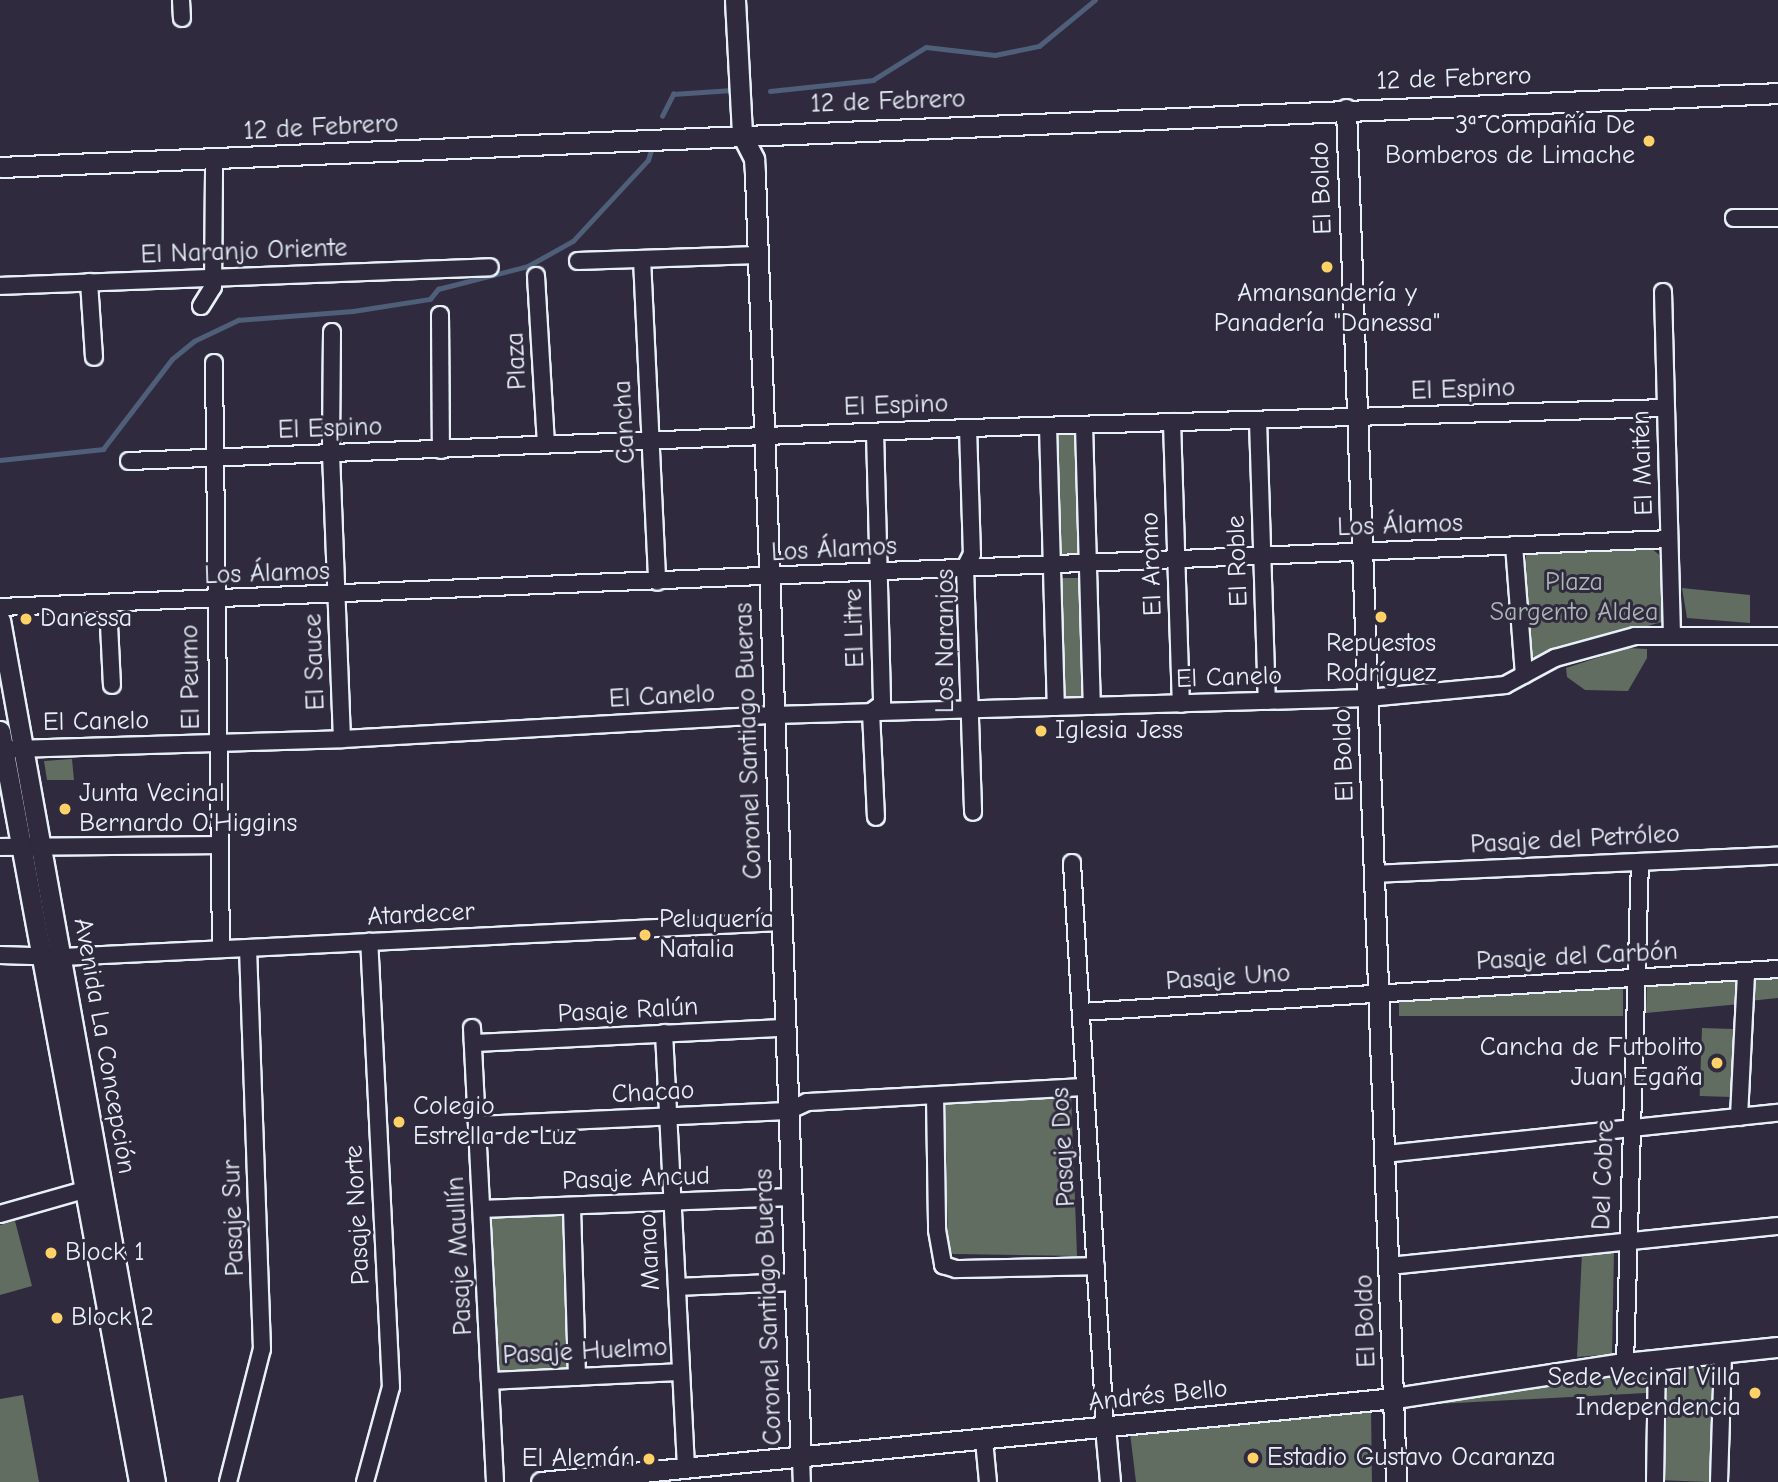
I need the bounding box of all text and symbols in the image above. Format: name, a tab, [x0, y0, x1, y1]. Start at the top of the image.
street label: 12 de Febrero	[1376, 61, 1532, 97]
street label: 12 de Febrero	[810, 84, 966, 120]
street label: 12 de Febrero	[243, 108, 399, 148]
place label: 3ª Compañía De Bomberos de Limache	[1385, 110, 1635, 172]
marker: 3ª Compañía De Bomberos de Limache	[1641, 133, 1657, 149]
street label: El Boldo	[1305, 141, 1339, 235]
street label: El Naranjo Oriente	[140, 233, 348, 271]
marker: Amansandería y Panadería "Danessa"	[1319, 259, 1335, 275]
place label: Amansandería y Panadería "Danessa"	[1214, 278, 1440, 340]
street label: Plaza	[500, 331, 534, 391]
street label: El Espino	[1410, 373, 1516, 407]
street label: Cancha	[607, 379, 643, 465]
street label: El Espino	[843, 389, 949, 423]
street label: El Maitén	[1626, 410, 1660, 516]
street label: El Espino	[277, 412, 383, 446]
street label: Los Álamos	[1337, 508, 1463, 544]
street label: El Aromo	[1135, 511, 1169, 617]
street label: El Roble	[1221, 515, 1255, 607]
street label: Los Álamos	[770, 531, 898, 569]
street label: Los Álamos	[204, 556, 330, 592]
park label: Plaza Sargento Aldea	[1490, 567, 1658, 628]
street label: Los Naranjos	[930, 569, 962, 713]
street label: El Litre	[838, 588, 872, 668]
street label: Coronel Santiago Bueras	[729, 602, 769, 880]
place label: Danessa	[40, 603, 132, 635]
marker: Repuestos Rodríguez	[1373, 609, 1389, 625]
marker: Danessa	[18, 611, 34, 627]
street label: El Sauce	[298, 613, 332, 711]
street label: El Peumo	[174, 624, 208, 730]
place label: Repuestos Rodríguez	[1326, 628, 1436, 690]
street label: El Canelo	[1175, 661, 1283, 695]
street label: El Canelo	[608, 679, 716, 715]
street label: El Canelo	[43, 705, 149, 739]
street label: El Boldo	[1327, 708, 1361, 802]
place label: Iglesia Jess	[1055, 715, 1183, 747]
marker: Iglesia Jess	[1033, 723, 1049, 739]
place label: Junta Vecinal Bernardo O'Higgins	[79, 778, 297, 840]
marker: Junta Vecinal Bernardo O'Higgins	[57, 801, 73, 817]
street label: Pasaje del Petróleo	[1469, 819, 1681, 861]
street label: Atardecer	[367, 897, 475, 933]
place label: Peluquería Natalia	[659, 904, 774, 965]
street label: Avenida La Concepción	[66, 916, 142, 1176]
marker: Peluquería Natalia	[637, 927, 653, 943]
street label: Pasaje del Carbón	[1475, 936, 1679, 978]
street label: Pasaje Uno	[1165, 958, 1291, 998]
street label: Pasaje Ralún	[557, 992, 699, 1030]
place label: Cancha de Futbolito Juan Egaña	[1480, 1032, 1703, 1094]
marker: Cancha de Futbolito Juan Egaña	[1709, 1055, 1725, 1071]
street label: Chacao	[611, 1075, 695, 1111]
street label: Pasaje Dos	[1045, 1086, 1083, 1208]
place label: Colegio Estrella de Luz	[413, 1091, 576, 1152]
marker: Colegio Estrella de Luz	[391, 1114, 407, 1130]
street label: Del Cobre	[1586, 1119, 1622, 1231]
street label: Pasaje Norte	[339, 1144, 377, 1286]
street label: Pasaje Sur	[216, 1159, 252, 1277]
street label: Pasaje Ancud	[562, 1161, 710, 1197]
street label: Coronel Santiago Bueras	[749, 1168, 789, 1446]
street label: Pasaje Maullín	[440, 1176, 480, 1336]
street label: Manao	[632, 1213, 668, 1291]
place label: Block 1	[65, 1237, 145, 1269]
marker: Block 1	[43, 1245, 59, 1261]
street label: El Boldo	[1349, 1274, 1383, 1368]
place label: Block 2	[71, 1302, 154, 1334]
marker: Block 2	[49, 1310, 65, 1326]
street label: Pasaje Huelmo	[502, 1332, 668, 1372]
place label: Sede Vecinal Villa Independencia	[1547, 1362, 1741, 1424]
street label: Andrés Bello	[1087, 1373, 1229, 1419]
marker: Sede Vecinal Villa Independencia	[1747, 1385, 1763, 1401]
place label: Estadio Gustavo Ocaranza	[1267, 1442, 1556, 1474]
place label: El Alemán	[522, 1443, 635, 1475]
marker: Estadio Gustavo Ocaranza	[1245, 1450, 1261, 1466]
marker: El Alemán	[641, 1451, 657, 1467]

